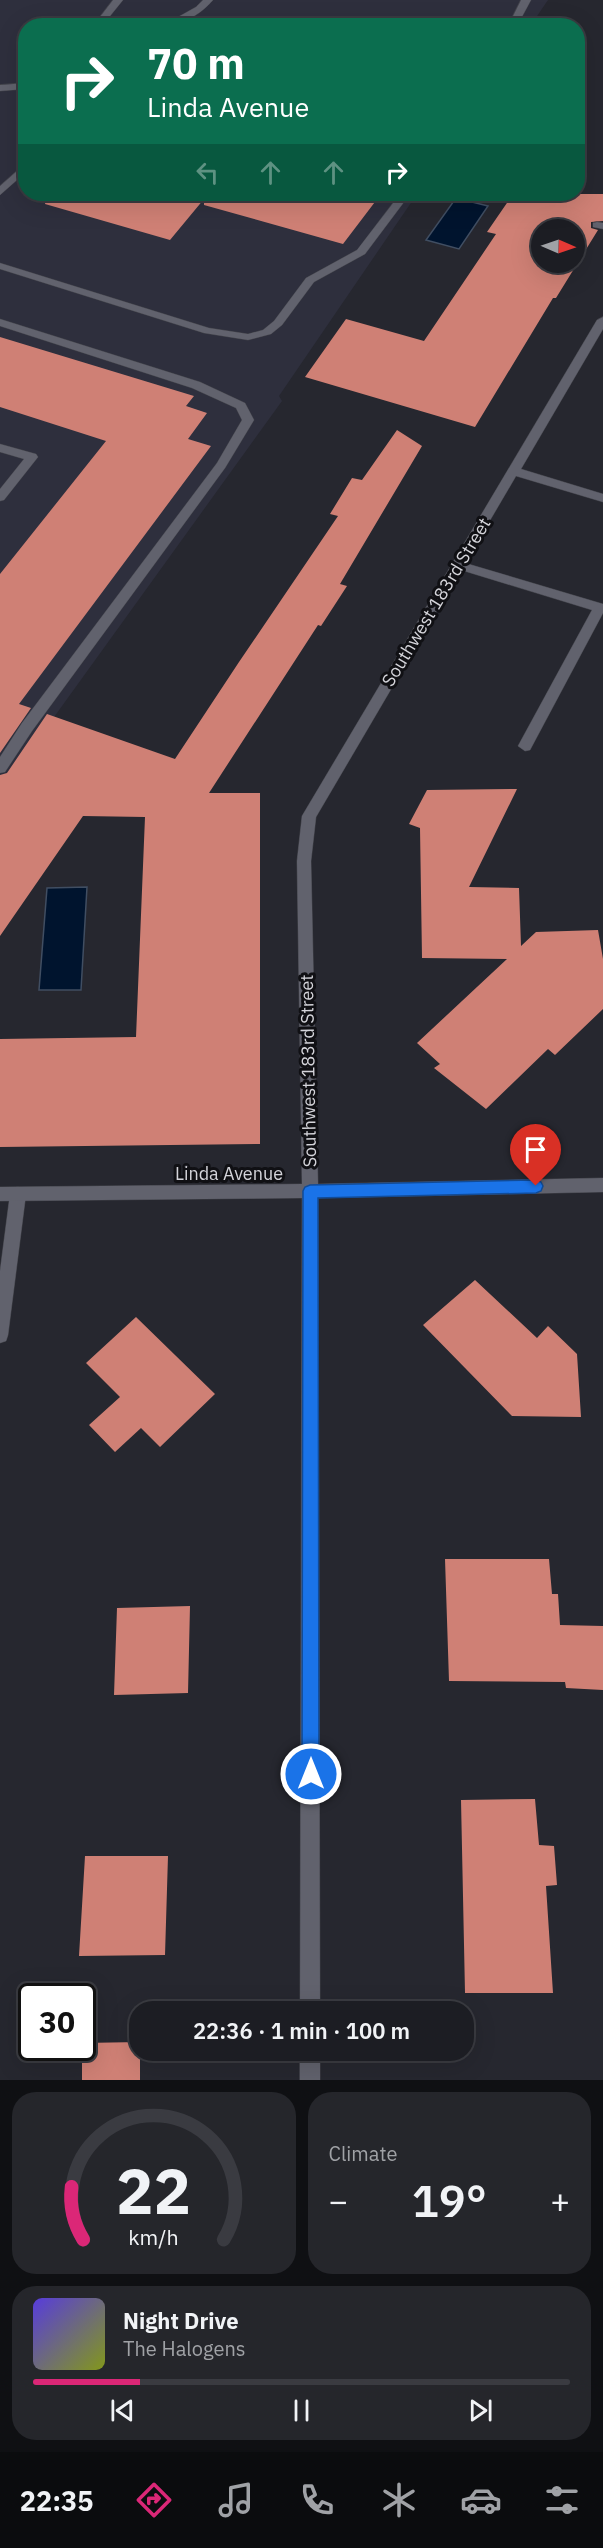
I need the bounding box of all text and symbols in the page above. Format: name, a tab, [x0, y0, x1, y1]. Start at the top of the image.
text: 70 m	[147, 36, 245, 91]
icon: right	[48, 42, 126, 120]
text: Linda Avenue	[147, 89, 309, 124]
icon: left	[191, 156, 224, 189]
icon: ahead	[254, 156, 287, 189]
icon: ahead	[317, 156, 350, 189]
icon: right	[380, 156, 413, 189]
north arrow	[531, 219, 585, 273]
map controls	[531, 219, 585, 273]
street label: Southwest 183rd Street	[376, 513, 496, 691]
street label: Southwest 183rd Street	[295, 974, 321, 1168]
pin	[510, 1124, 561, 1186]
icon: arrive	[519, 1133, 552, 1166]
street label: Linda Avenue	[175, 1162, 283, 1185]
position arrow	[279, 1742, 343, 1806]
speed limit sign: 30	[18, 1983, 96, 2061]
text: 22:36 · 1 min · 100 m	[193, 2016, 410, 2045]
text: Climate	[329, 2140, 397, 2167]
text: 22	[116, 2150, 191, 2231]
text: 19°	[412, 2171, 487, 2229]
text: −	[329, 2179, 348, 2222]
text: +	[550, 2179, 570, 2222]
text: km/h	[129, 2223, 179, 2251]
text: Night Drive	[123, 2306, 239, 2335]
text: The Halogens	[123, 2335, 245, 2362]
icon: previous	[106, 2394, 139, 2427]
icon: pause	[285, 2394, 318, 2427]
icon: next	[464, 2394, 497, 2427]
icon: directions	[133, 2479, 175, 2521]
icon: music	[215, 2479, 257, 2521]
icon: phone	[296, 2479, 338, 2521]
icon: climate	[378, 2479, 420, 2521]
icon: car	[460, 2479, 502, 2521]
icon: filters	[541, 2479, 583, 2521]
text: 22:35	[20, 2483, 94, 2518]

